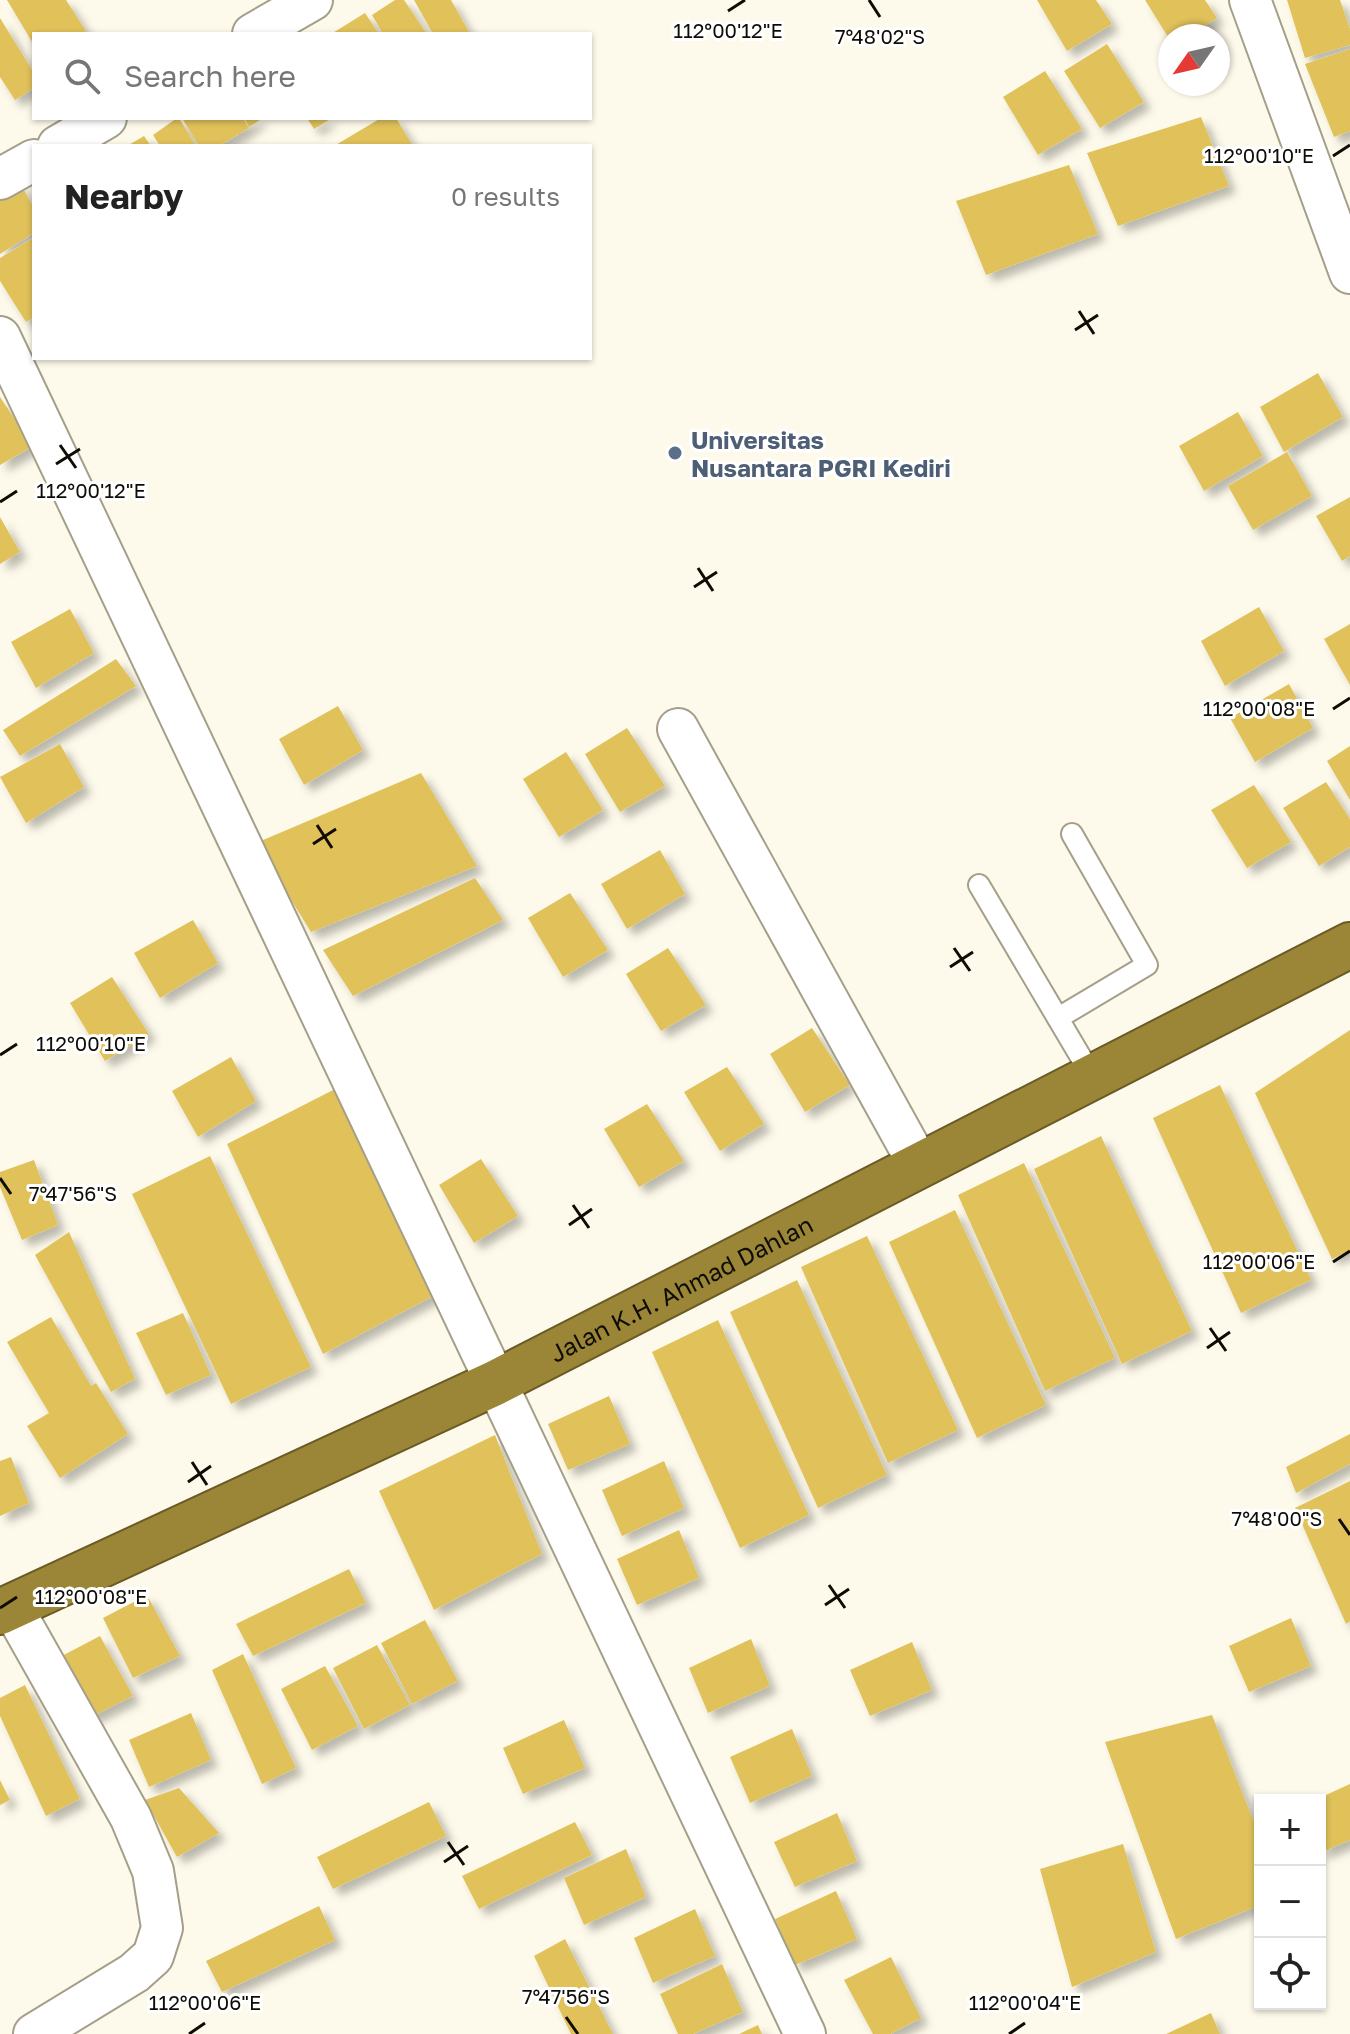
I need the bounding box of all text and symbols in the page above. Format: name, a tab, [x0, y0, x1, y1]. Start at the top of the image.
text: 112°00'12"E	[673, 18, 783, 42]
text: 7°48'02"S	[835, 24, 925, 48]
north arrow	[1158, 24, 1230, 96]
search box	[32, 32, 592, 120]
icon: search	[60, 54, 104, 98]
text: Search here	[124, 58, 296, 94]
text: 112°00'10"E	[1204, 143, 1314, 167]
text: Nearby	[64, 176, 184, 216]
text: 0 results	[451, 181, 560, 212]
place label: Universitas Nusantara PGRI Kediri	[691, 425, 951, 482]
marker: Universitas Nusantara PGRI Kediri	[666, 444, 684, 462]
text: 112°00'12"E	[36, 478, 146, 502]
text: 112°00'08"E	[1203, 696, 1315, 720]
text: 112°00'10"E	[36, 1031, 146, 1055]
text: 7°47'56"S	[29, 1181, 117, 1205]
street label: Jalan K.H. Ahmad Dahlan	[544, 1208, 817, 1367]
text: 112°00'06"E	[1203, 1249, 1315, 1273]
text: 7°48'00"S	[1232, 1506, 1322, 1530]
text: 112°00'08"E	[35, 1584, 147, 1608]
map controls	[1254, 1794, 1326, 2010]
button: +	[1254, 1794, 1326, 1866]
button: −	[1254, 1866, 1326, 1938]
button: locate	[1254, 1938, 1326, 2010]
text: 7°47'56"S	[522, 1984, 610, 2008]
text: 112°00'06"E	[149, 1990, 261, 2014]
text: 112°00'04"E	[969, 1990, 1081, 2014]

